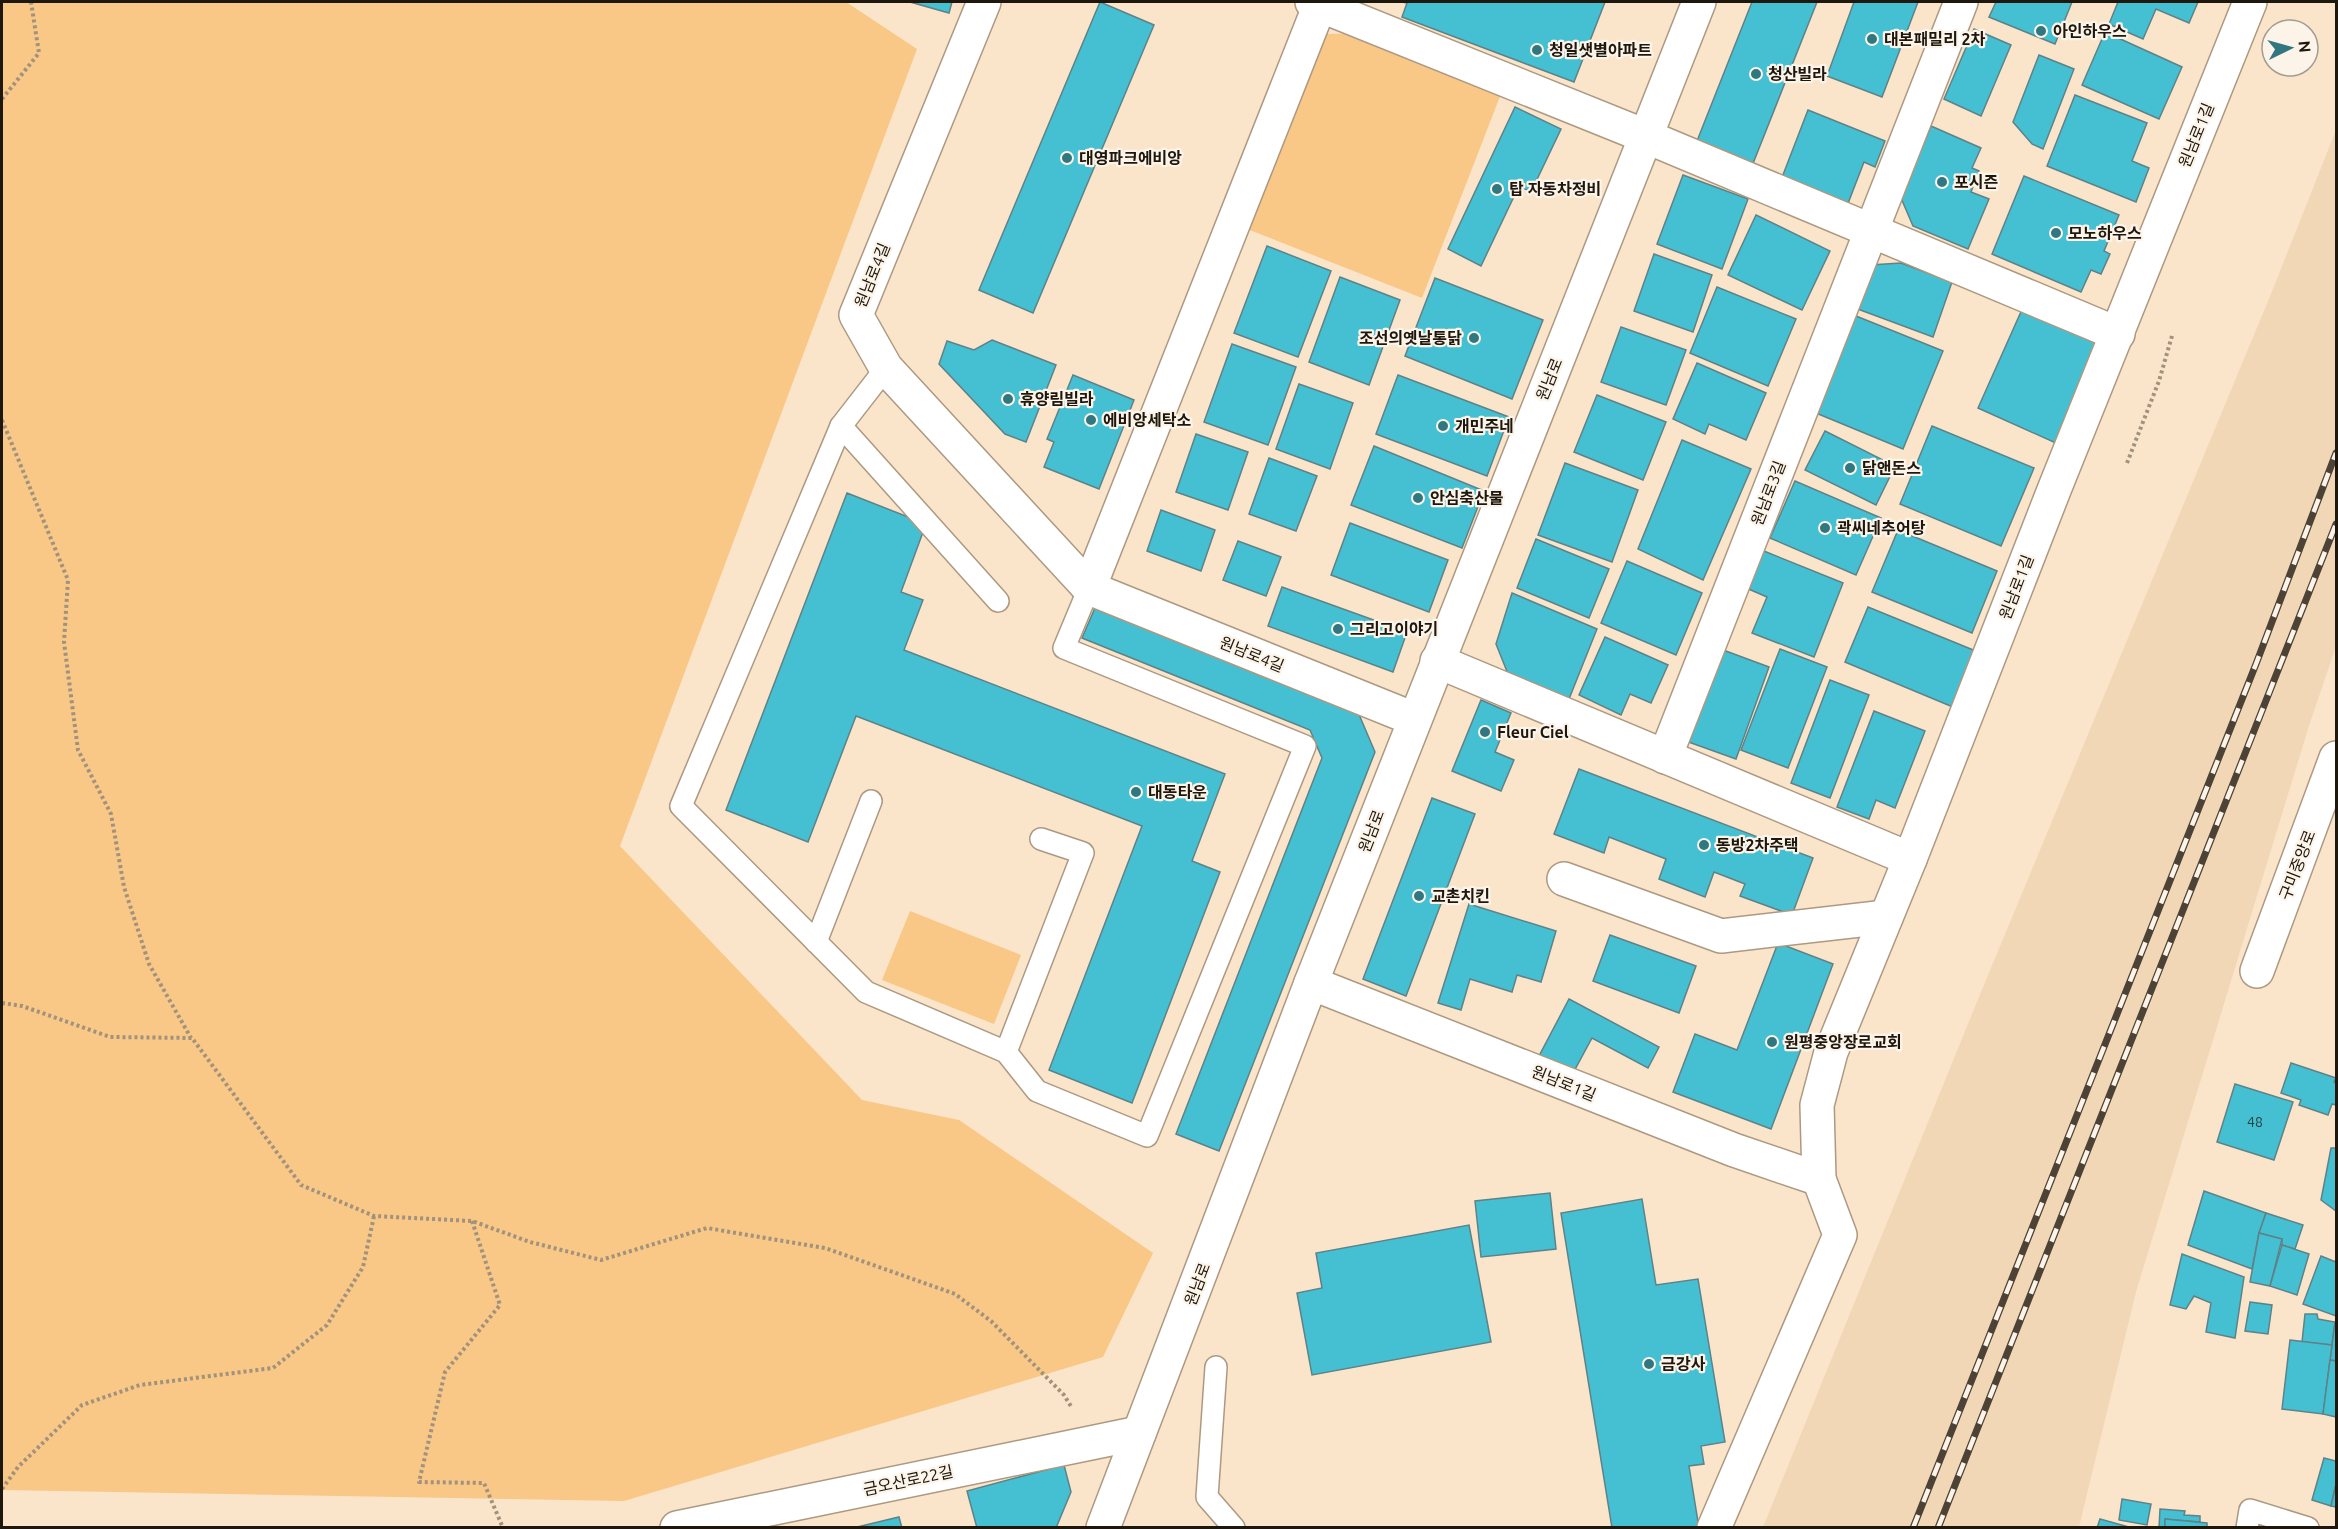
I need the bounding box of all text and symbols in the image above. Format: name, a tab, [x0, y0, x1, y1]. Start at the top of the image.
north arrow	[2260, 18, 2320, 78]
place label: 아인하우스	[2053, 22, 2127, 40]
marker: 아인하우스	[2034, 24, 2048, 38]
place label: 대본패밀리 2차	[1884, 30, 1985, 48]
marker: 대본패밀리 2차	[1865, 32, 1879, 46]
text: N	[2295, 40, 2314, 53]
place label: 청일샛별아파트	[1549, 41, 1652, 59]
marker: 청일샛별아파트	[1530, 43, 1544, 57]
place label: 청산빌라	[1768, 65, 1827, 83]
marker: 청산빌라	[1749, 67, 1763, 81]
street label: 원남로1길	[2175, 100, 2217, 170]
place label: 대영파크에비앙	[1079, 149, 1182, 167]
marker: 대영파크에비앙	[1060, 151, 1074, 165]
place label: 포시즌	[1954, 173, 1998, 191]
marker: 포시즌	[1935, 175, 1949, 189]
place label: 탑 자동차정비	[1509, 180, 1601, 198]
marker: 탑 자동차정비	[1490, 182, 1504, 196]
place label: 모노하우스	[2068, 224, 2142, 242]
marker: 모노하우스	[2049, 226, 2063, 240]
street label: 원남로4길	[851, 240, 893, 310]
place label: 조선의옛날통닭	[1359, 329, 1462, 347]
marker: 조선의옛날통닭	[1467, 331, 1481, 345]
street label: 원남로	[1532, 355, 1566, 403]
place label: 휴양림빌라	[1020, 390, 1094, 408]
marker: 휴양림빌라	[1001, 392, 1015, 406]
place label: 에비앙세탁소	[1103, 411, 1192, 429]
marker: 에비앙세탁소	[1084, 413, 1098, 427]
place label: 개민주네	[1455, 417, 1514, 435]
marker: 개민주네	[1436, 419, 1450, 433]
street label: 원남로3길	[1747, 458, 1789, 528]
place label: 닭앤돈스	[1862, 459, 1921, 477]
marker: 닭앤돈스	[1843, 461, 1857, 475]
place label: 안심축산물	[1430, 489, 1504, 507]
marker: 안심축산물	[1411, 491, 1425, 505]
place label: 곽씨네추어탕	[1837, 519, 1926, 537]
marker: 곽씨네추어탕	[1818, 521, 1832, 535]
street label: 원남로1길	[1995, 552, 2037, 622]
place label: 그리고이야기	[1350, 620, 1438, 638]
marker: 그리고이야기	[1331, 622, 1345, 636]
street label: 원남로4길	[1217, 633, 1287, 675]
place label: Fleur Ciel	[1497, 723, 1569, 741]
marker: Fleur Ciel	[1478, 725, 1492, 739]
place label: 대동타운	[1148, 783, 1207, 801]
marker: 대동타운	[1129, 785, 1143, 799]
street label: 원남로	[1355, 807, 1387, 855]
street label: 구미중앙로	[2275, 827, 2319, 903]
place label: 동방2차주택	[1716, 836, 1799, 854]
marker: 동방2차주택	[1697, 838, 1711, 852]
place label: 교촌치킨	[1431, 887, 1490, 905]
marker: 교촌치킨	[1412, 889, 1426, 903]
place label: 원평중앙장로교회	[1784, 1033, 1902, 1051]
marker: 원평중앙장로교회	[1765, 1035, 1779, 1049]
street label: 원남로1길	[1529, 1062, 1599, 1104]
house number: 48	[2247, 1114, 2263, 1130]
street label: 원남로	[1181, 1260, 1213, 1308]
place label: 금강사	[1661, 1355, 1705, 1373]
marker: 금강사	[1642, 1357, 1656, 1371]
street label: 금오산로22길	[861, 1462, 955, 1498]

